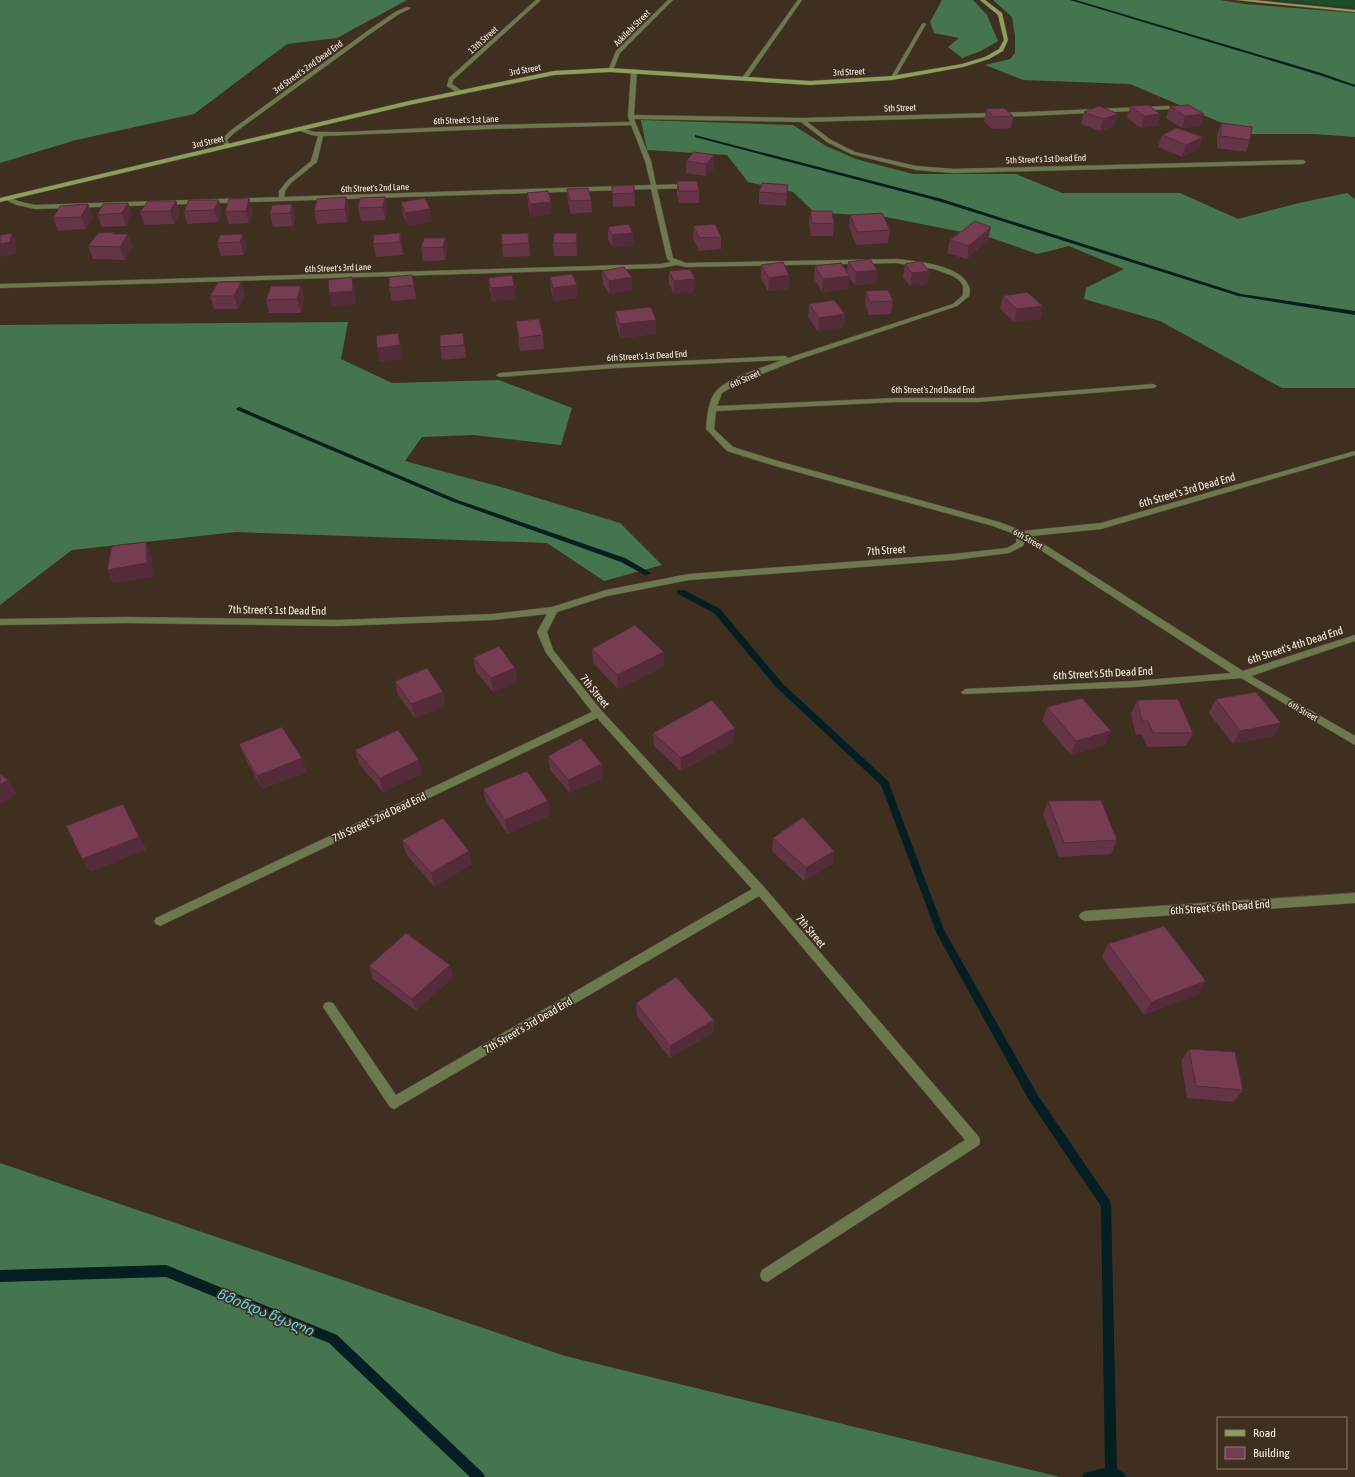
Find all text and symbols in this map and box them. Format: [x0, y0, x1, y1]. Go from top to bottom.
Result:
street label: Askilebi Street [612, 8, 652, 48]
street label: 13th Street [466, 24, 500, 56]
street label: 3rd Street's 2nd Dead End [271, 38, 345, 96]
street label: 3rd Street [508, 62, 542, 78]
street label: 3rd Street [833, 66, 866, 78]
street label: 5th Street [884, 102, 917, 114]
street label: 6th Street's 1st Lane [433, 114, 499, 126]
street label: 3rd Street [191, 133, 225, 150]
street label: 5th Street's 1st Dead End [1006, 153, 1086, 165]
street label: 6th Street's 2nd Lane [341, 182, 409, 194]
street label: 6th Street's 3rd Lane [305, 262, 371, 274]
street label: 6th Street's 1st Dead End [607, 349, 687, 363]
street label: 6th Street [728, 368, 762, 390]
street label: 6th Street's 2nd Dead End [891, 385, 975, 395]
street label: 6th Street's 3rd Dead End [1137, 470, 1237, 510]
street label: 6th Street [1012, 527, 1045, 551]
street label: 7th Street [866, 543, 906, 557]
street label: 7th Street's 1st Dead End [228, 603, 326, 617]
street label: 6th Street's 4th Dead End [1246, 624, 1344, 666]
street label: 6th Street's 5th Dead End [1053, 664, 1153, 682]
street label: 7th Street [578, 672, 612, 710]
street label: 6th Street [1287, 699, 1320, 724]
street label: 7th Street's 2nd Dead End [330, 790, 428, 844]
street label: 6th Street's 6th Dead End [1170, 898, 1270, 916]
street label: 7th Street [794, 912, 828, 950]
street label: 7th Street's 3rd Dead End [482, 995, 574, 1055]
water label: წმინდა წყალი [214, 1285, 317, 1340]
legend [1217, 1417, 1347, 1469]
text: Road [1253, 1426, 1276, 1440]
text: Building [1253, 1446, 1291, 1460]

